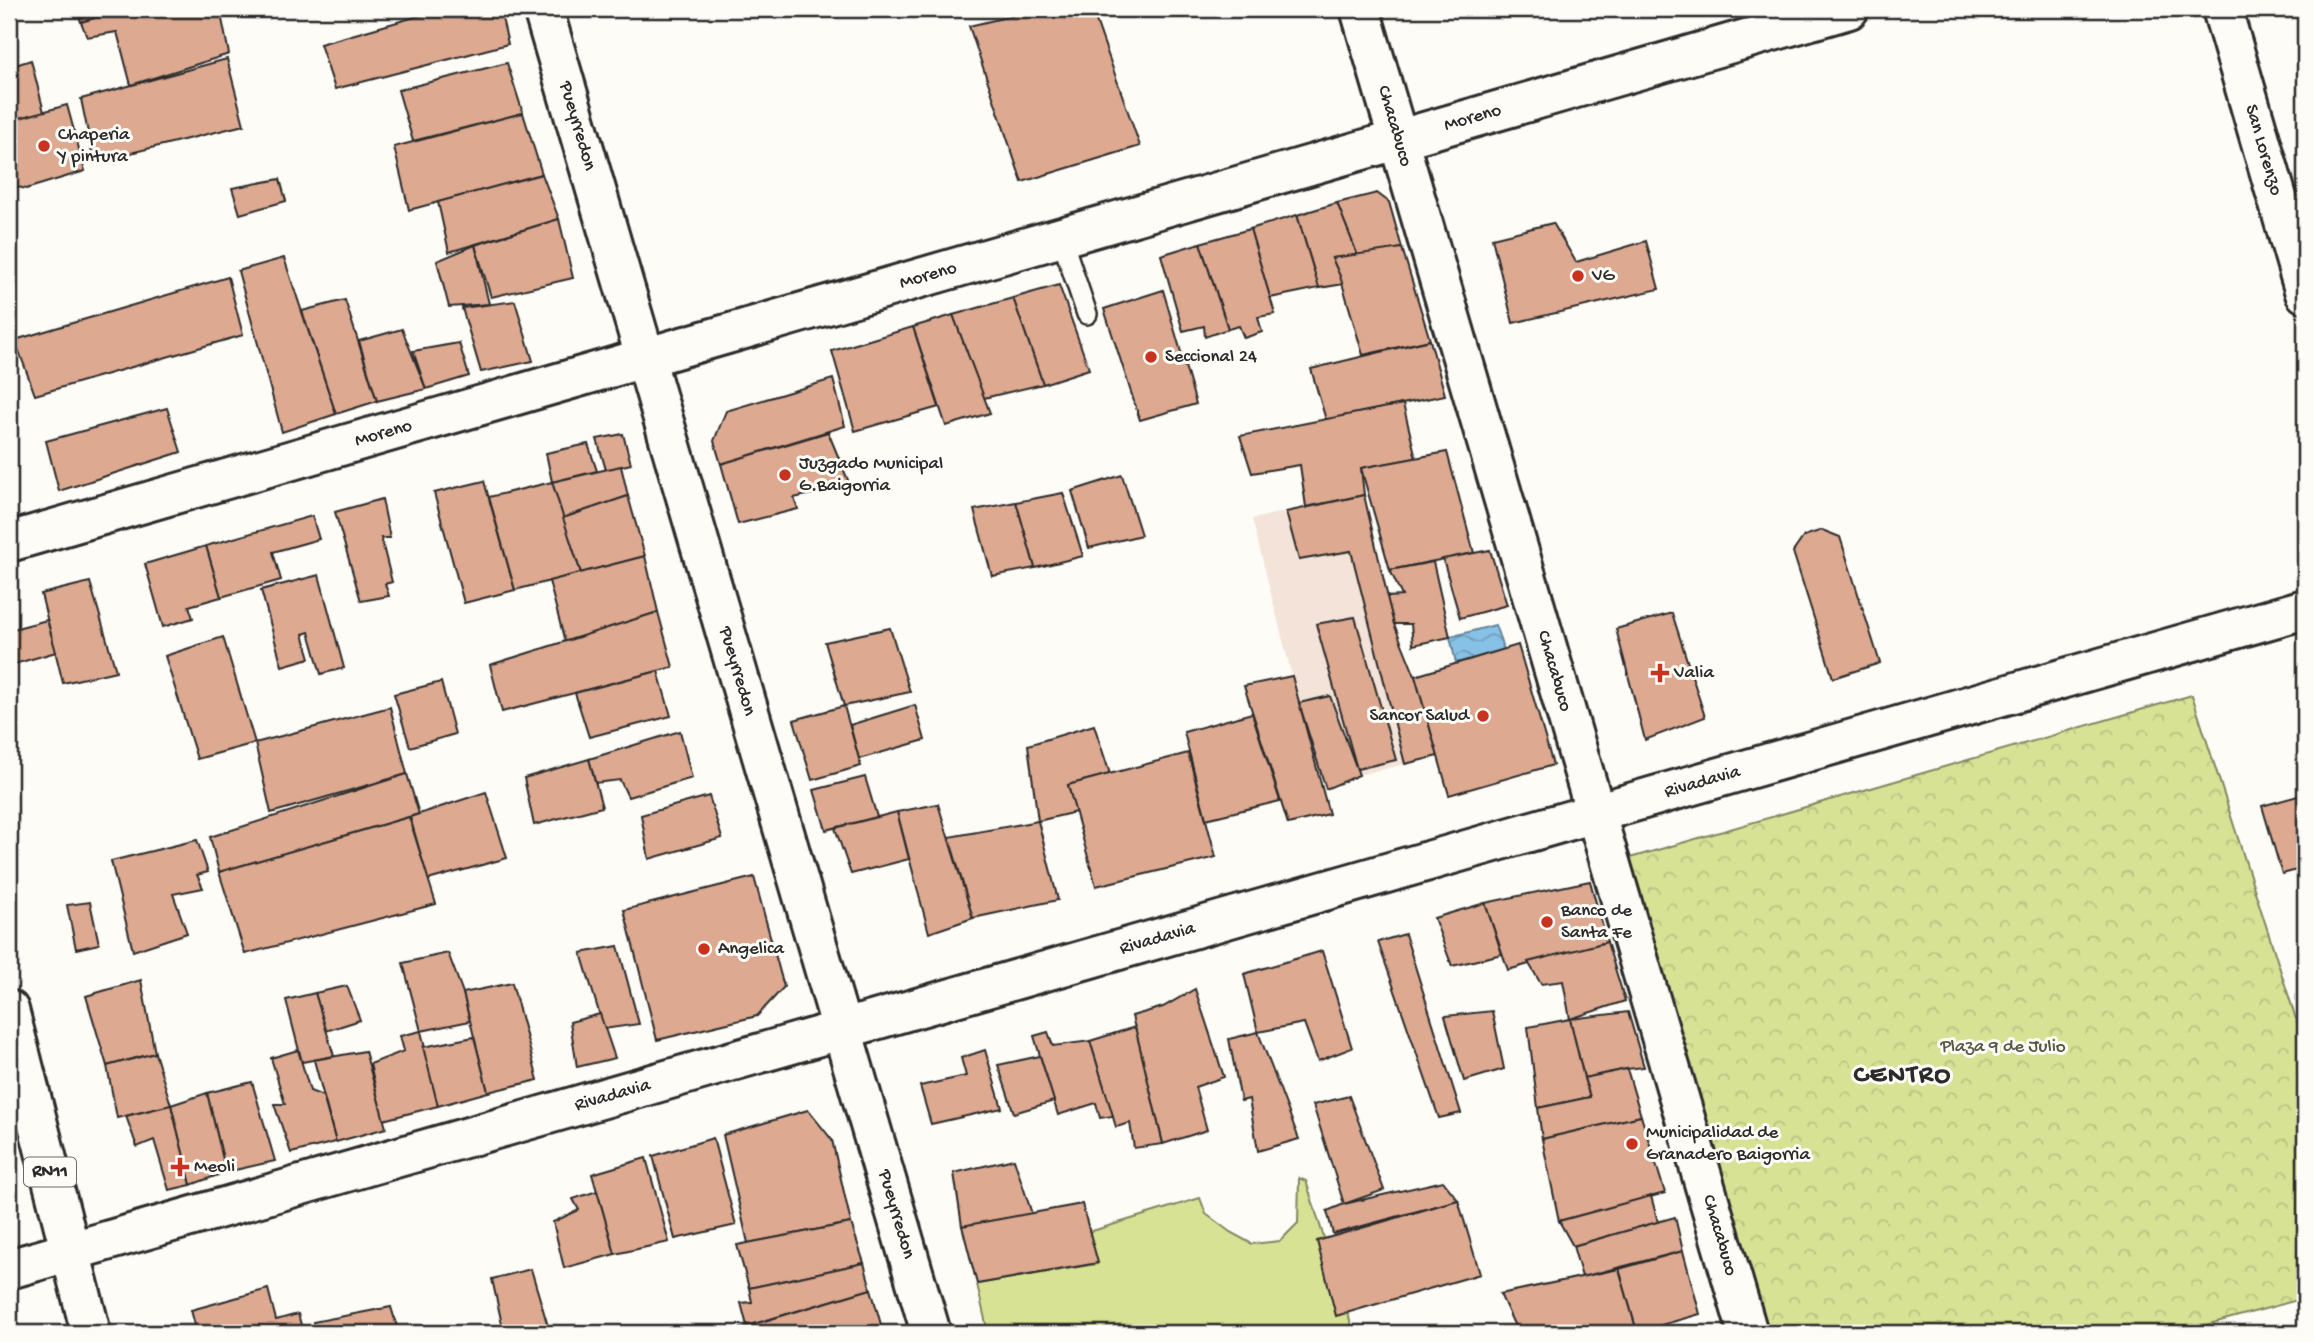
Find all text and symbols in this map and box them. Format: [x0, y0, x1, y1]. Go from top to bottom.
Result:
street label: Pueyrredon [553, 78, 601, 173]
street label: Chacabuco [1372, 83, 1417, 169]
street label: Moreno [1442, 99, 1504, 137]
street label: San Lorenzo [2239, 102, 2287, 198]
place label: Chaperia Y pintura [56, 124, 131, 169]
marker: Chaperia Y pintura [36, 138, 52, 154]
street label: Moreno [897, 257, 960, 295]
place label: VG [1591, 265, 1616, 288]
marker: VG [1570, 268, 1586, 284]
place label: Seccional 24 [1165, 346, 1257, 369]
marker: Seccional 24 [1143, 349, 1159, 365]
street label: Moreno [352, 414, 415, 453]
place label: Juzgado Municipal G.Baigorria [799, 453, 943, 498]
marker: Juzgado Municipal G.Baigorria [777, 467, 793, 483]
street label: Pueyrredon [713, 623, 761, 718]
street label: Chacabuco [1531, 628, 1577, 715]
place label: Valia [1673, 662, 1715, 685]
marker: Valia [1652, 665, 1668, 681]
place label: Sancor Salud [1369, 705, 1471, 728]
marker: Sancor Salud [1475, 708, 1491, 724]
street label: Rivadavia [1662, 760, 1744, 804]
place label: Banco de Santa Fe [1560, 900, 1632, 945]
marker: Banco de Santa Fe [1539, 914, 1555, 930]
street label: Rivadavia [1117, 917, 1199, 961]
place label: Angelica [718, 938, 786, 961]
marker: Angelica [696, 941, 712, 957]
park label: Plaza 9 de Julio [1939, 1036, 2066, 1059]
district label: CENTRO [1854, 1061, 1952, 1092]
street label: Rivadavia [572, 1073, 655, 1117]
place label: Municipalidad de Granadero Baigorria [1646, 1122, 1811, 1167]
marker: Municipalidad de Granadero Baigorria [1624, 1136, 1640, 1152]
place label: Meoli [194, 1156, 235, 1179]
road number: RN11 [24, 1157, 76, 1186]
marker: Meoli [172, 1159, 188, 1175]
street label: Pueyrredon [872, 1166, 920, 1262]
street label: Chacabuco [1697, 1192, 1742, 1279]

